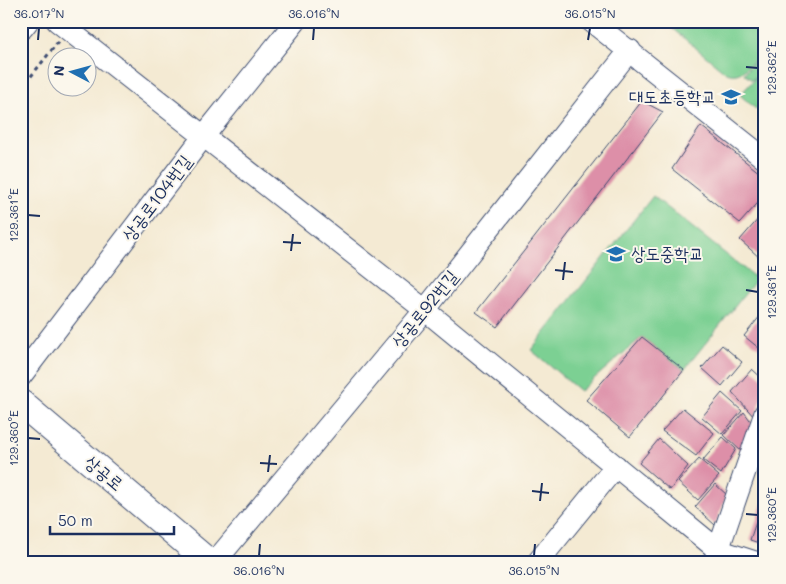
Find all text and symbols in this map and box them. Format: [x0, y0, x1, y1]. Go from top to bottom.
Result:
text: 36.017°N [14, 5, 64, 21]
text: 36.016°N [288, 5, 340, 21]
text: 36.015°N [564, 5, 616, 21]
text: 129.362°E [763, 40, 779, 96]
north arrow [48, 48, 98, 98]
text: N [49, 64, 69, 77]
place label: 대도초등학교 [629, 84, 716, 108]
school or university icon: 대도초등학교 [720, 86, 742, 108]
street label: 상공로104번길 [116, 149, 197, 245]
text: 129.361°E [5, 188, 21, 242]
place label: 상도중학교 [631, 241, 703, 265]
school or university icon: 상도중학교 [605, 243, 627, 265]
street label: 상공로92번길 [386, 264, 463, 352]
text: 129.361°E [763, 265, 779, 319]
text: 129.360°E [5, 410, 21, 466]
street label: 상공로 [80, 449, 129, 495]
text: 129.360°E [763, 487, 779, 543]
scale bar [50, 504, 174, 536]
text: 50 m [58, 510, 93, 530]
text: 36.016°N [233, 562, 285, 578]
text: 36.015°N [508, 562, 560, 578]

